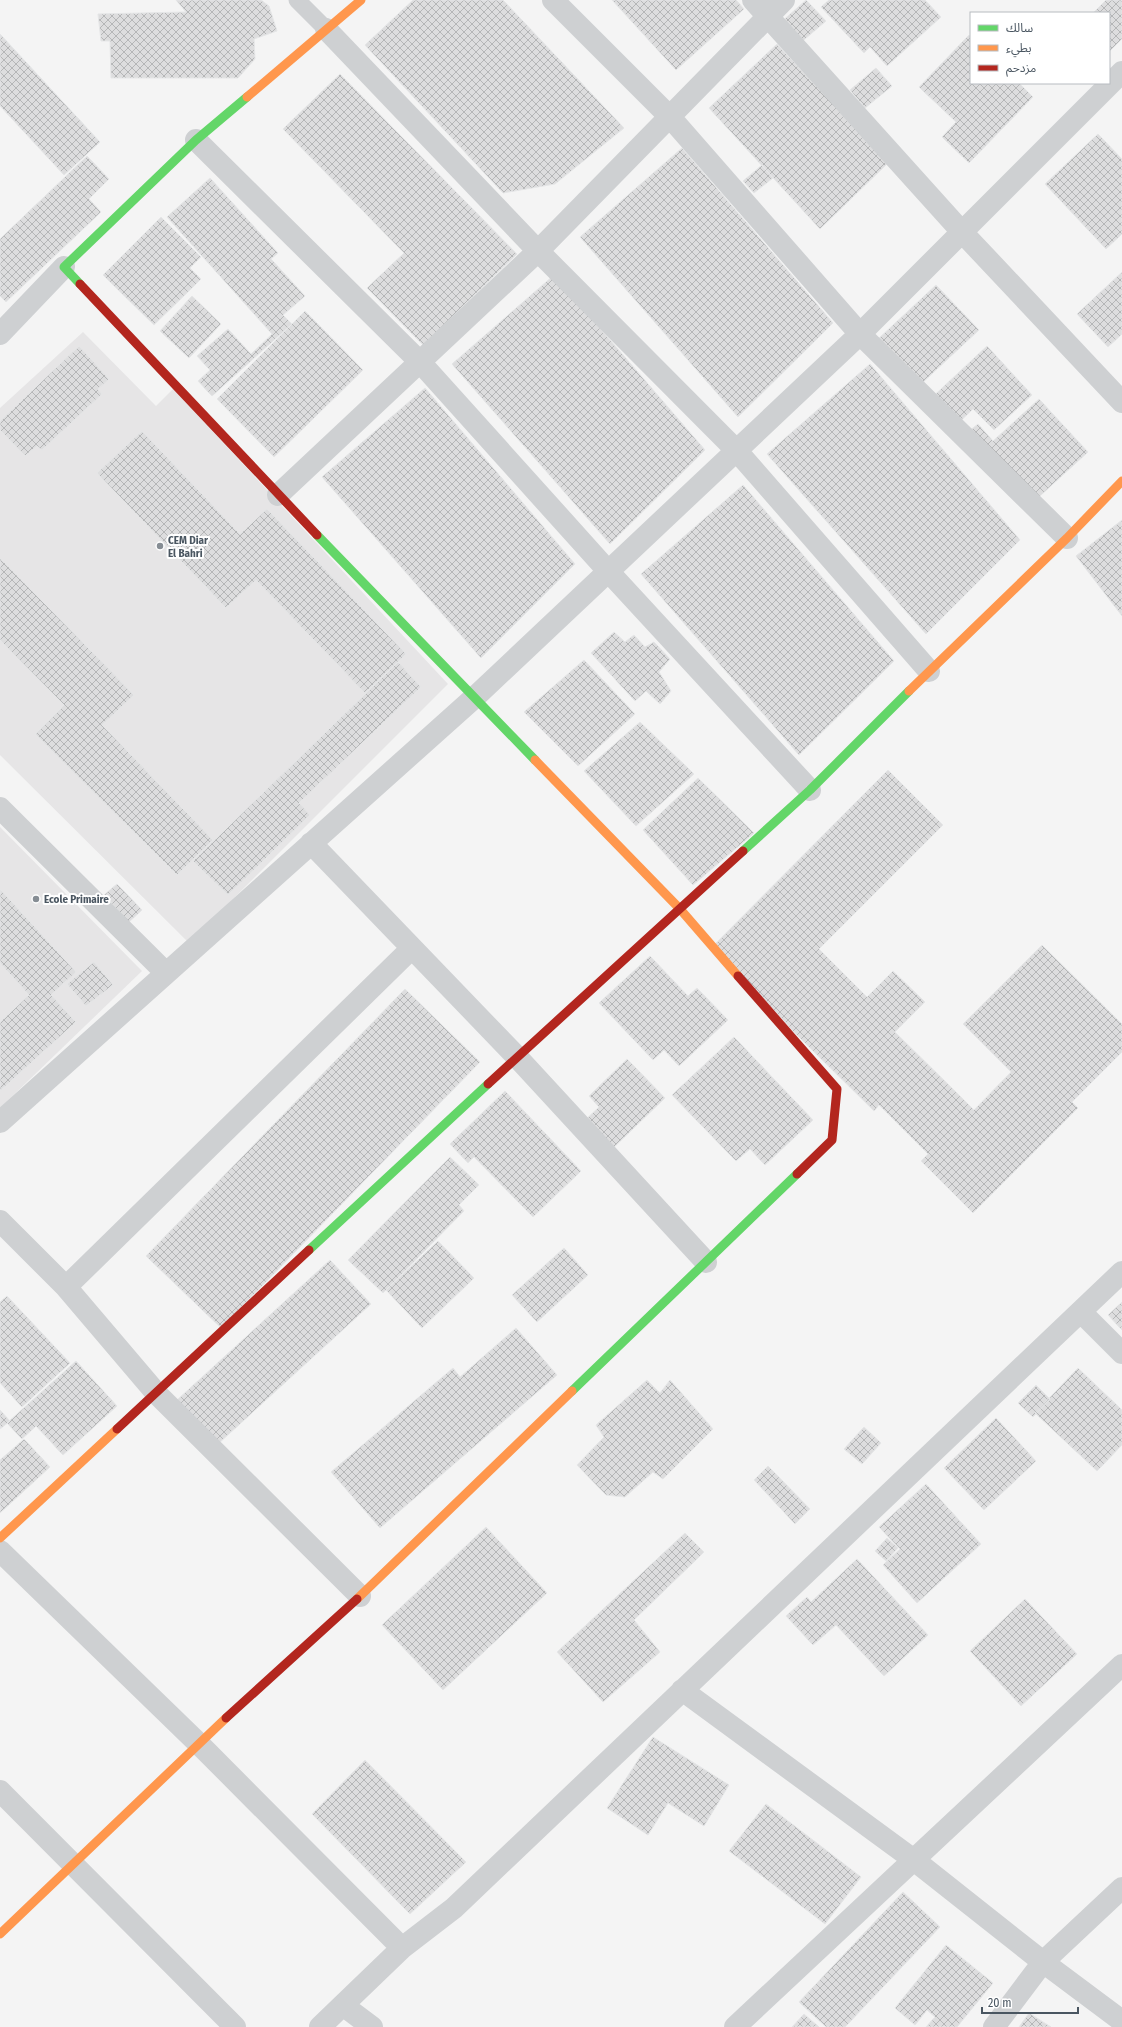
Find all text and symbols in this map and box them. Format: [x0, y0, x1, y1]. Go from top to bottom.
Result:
legend [970, 12, 1110, 84]
text: سالك [1006, 21, 1033, 35]
text: بطيء [1006, 41, 1032, 58]
text: مزدحم [1006, 61, 1036, 77]
place label: CEM Diar El Bahri [168, 534, 209, 560]
marker: CEM Diar El Bahri [155, 541, 165, 551]
place label: Ecole Primaire [44, 893, 109, 906]
marker: Ecole Primaire [31, 894, 41, 904]
scale bar [982, 1989, 1078, 2015]
text: 20 m [988, 1996, 1012, 2010]

